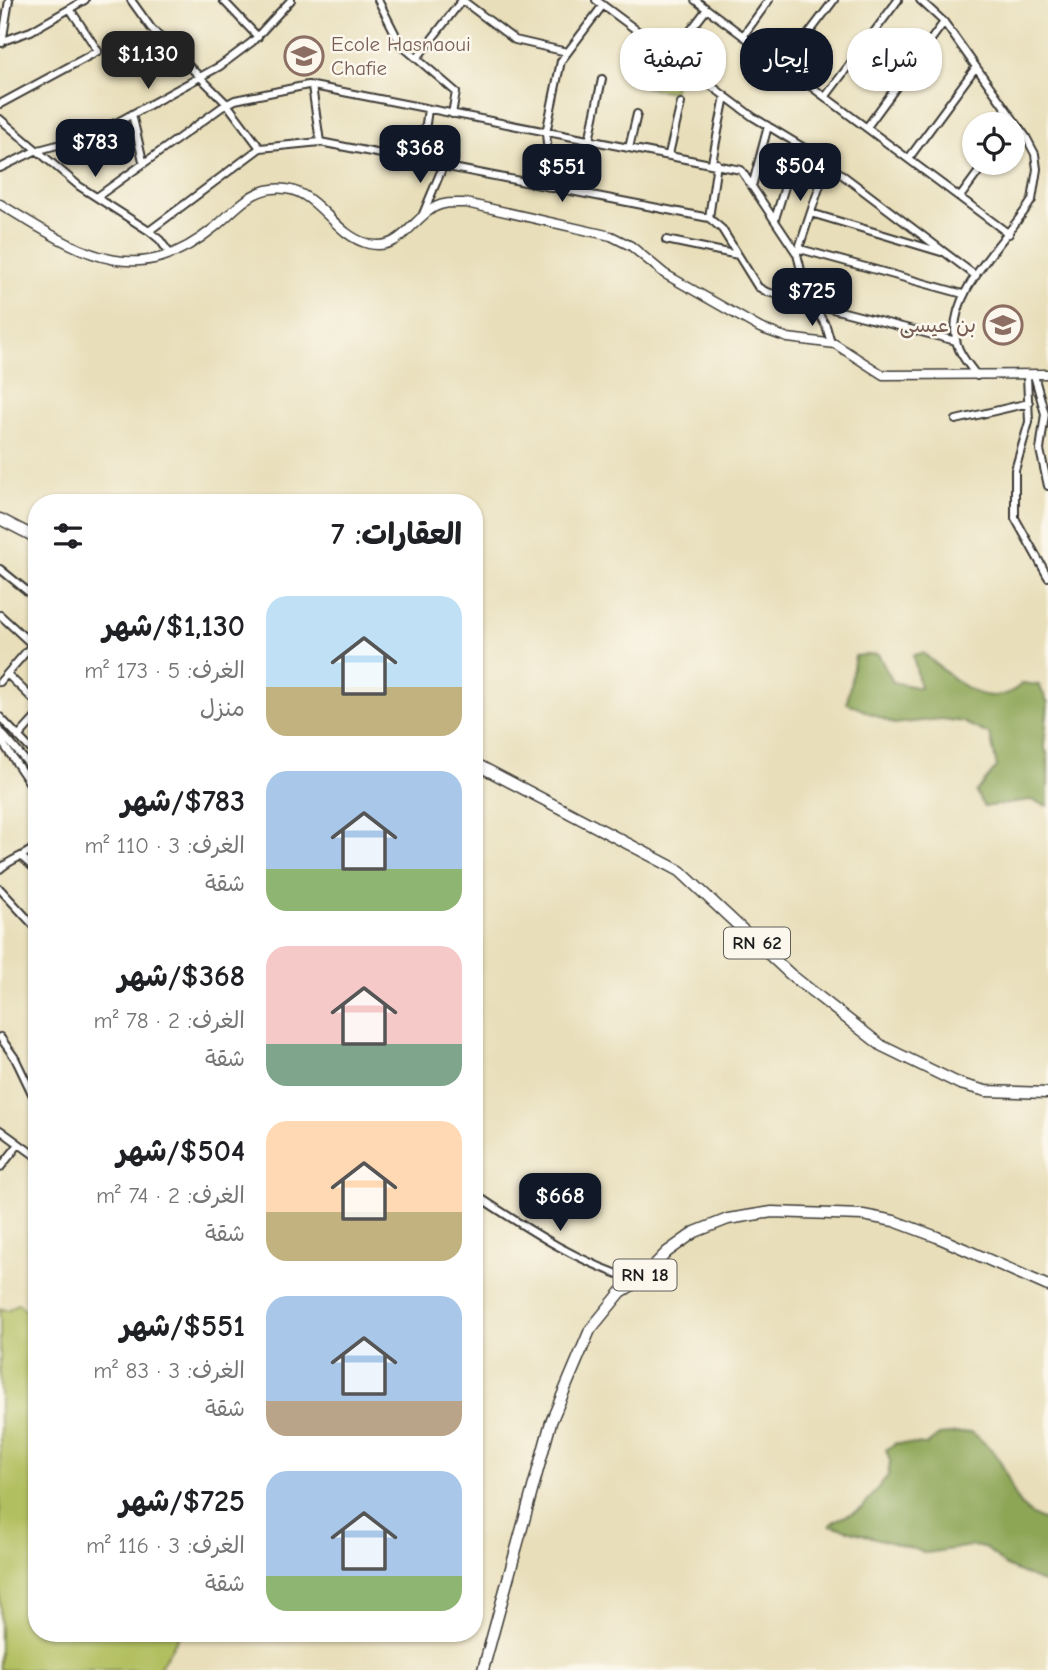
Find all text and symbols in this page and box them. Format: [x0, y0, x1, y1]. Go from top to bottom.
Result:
chip: تصفية [620, 28, 726, 91]
chip: إيجار [740, 28, 833, 91]
chip: شراء [847, 28, 942, 91]
pin: $1,130 [91, 32, 205, 91]
place label: Ecole Hasnaoui Chafie [331, 32, 471, 80]
school or university icon: Ecole Hasnaoui Chafie [283, 35, 325, 77]
text: $1,130 [118, 40, 178, 67]
map controls [962, 112, 1025, 175]
button: locate [962, 112, 1025, 175]
pin: $783 [54, 120, 136, 179]
pin: $368 [379, 125, 461, 185]
text: $783 [72, 128, 118, 155]
text: $368 [396, 134, 445, 161]
pin: $551 [521, 144, 603, 204]
pin: $504 [759, 144, 841, 203]
text: $504 [775, 152, 825, 179]
text: $551 [538, 153, 586, 180]
pin: $725 [771, 268, 853, 328]
text: $725 [788, 277, 836, 304]
school or university icon: بن عيسى [982, 304, 1024, 346]
place label: بن عيسى [900, 313, 976, 339]
icon: filters [49, 517, 87, 555]
text: العقارات: 7 [331, 517, 462, 552]
text: $1,130/شهر [103, 609, 245, 644]
icon: home [322, 624, 406, 708]
text: الغرف: 5 · 173 m² [84, 657, 245, 684]
text: منزل [200, 695, 245, 722]
text: $783/شهر [121, 784, 245, 819]
icon: home [322, 799, 406, 883]
text: الغرف: 3 · 110 m² [84, 832, 245, 859]
text: شقة [205, 870, 245, 897]
road number: RN 62 [724, 928, 790, 959]
text: $368/شهر [118, 959, 245, 994]
icon: home [322, 974, 406, 1058]
text: الغرف: 2 · 78 m² [94, 1007, 245, 1034]
text: شقة [205, 1045, 245, 1072]
text: $504/شهر [117, 1134, 245, 1169]
icon: home [322, 1149, 406, 1233]
pin: $668 [519, 1174, 601, 1233]
text: الغرف: 2 · 74 m² [96, 1182, 245, 1209]
text: $668 [535, 1182, 585, 1209]
text: شقة [205, 1220, 245, 1247]
road number: RN 18 [614, 1260, 676, 1290]
text: $551/شهر [120, 1309, 245, 1344]
icon: home [322, 1324, 406, 1408]
text: الغرف: 3 · 83 m² [93, 1357, 245, 1384]
text: شقة [205, 1395, 245, 1422]
text: $725/شهر [120, 1484, 245, 1519]
icon: home [322, 1499, 406, 1583]
text: الغرف: 3 · 116 m² [86, 1532, 245, 1559]
text: شقة [205, 1570, 245, 1597]

